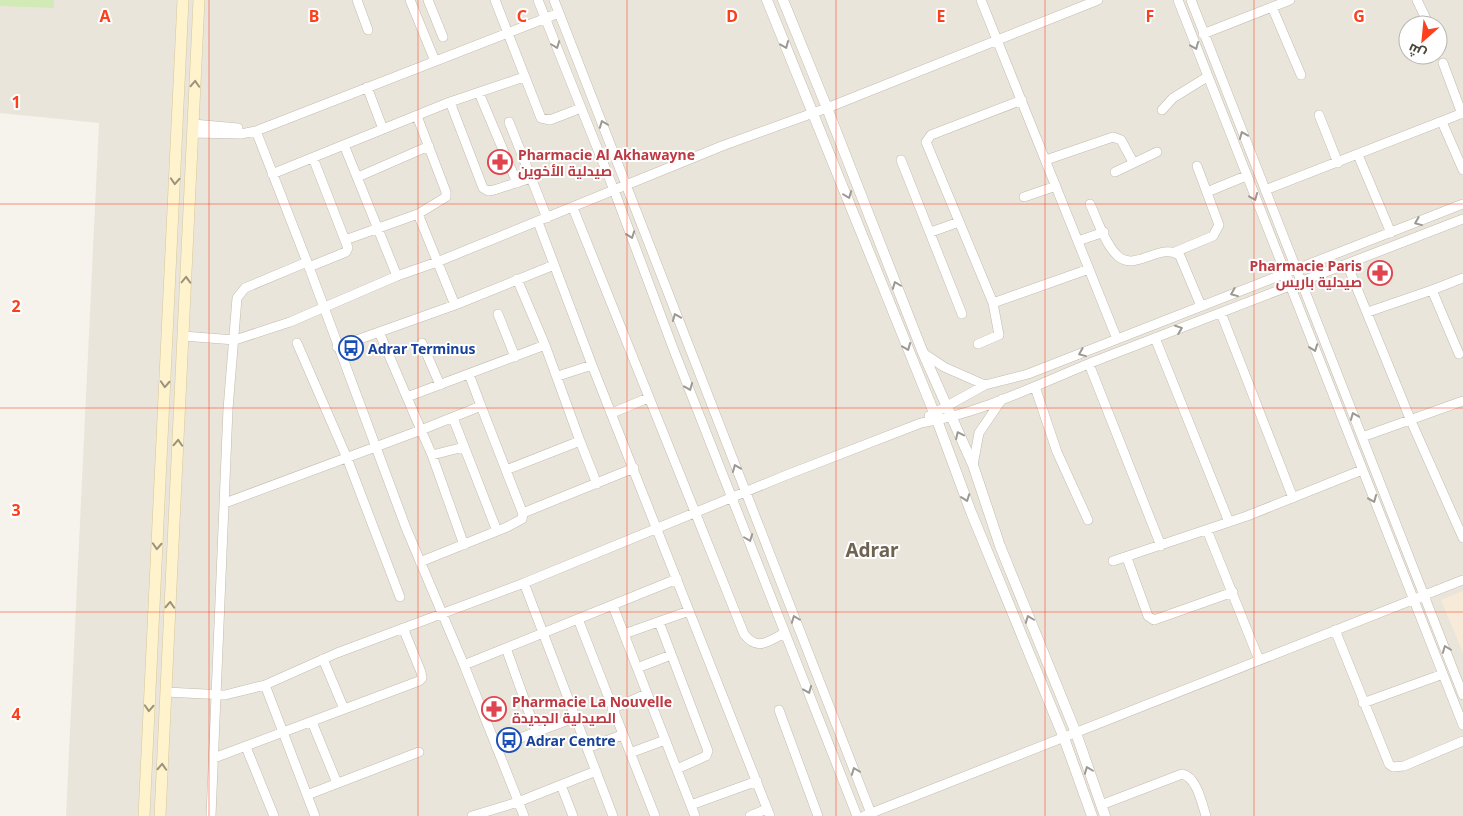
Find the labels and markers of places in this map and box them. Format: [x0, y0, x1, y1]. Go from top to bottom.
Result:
place label: Pharmacie Al Akhawayne صيدلية الأخوين [518, 145, 695, 180]
pharmacy icon: Pharmacie Al Akhawayne صيدلية الأخوين [487, 149, 513, 175]
place label: Pharmacie Paris صيدلية باريس [1250, 256, 1362, 291]
pharmacy icon: Pharmacie Paris صيدلية باريس [1367, 260, 1393, 286]
bus stop icon: Adrar Terminus [338, 335, 364, 361]
place label: Adrar Terminus [368, 339, 476, 358]
place label: Pharmacie La Nouvelle الصيدلية الجديدة [512, 692, 672, 727]
pharmacy icon: Pharmacie La Nouvelle الصيدلية الجديدة [481, 696, 507, 722]
bus stop icon: Adrar Centre [496, 727, 522, 753]
place label: Adrar Centre [526, 731, 616, 750]

